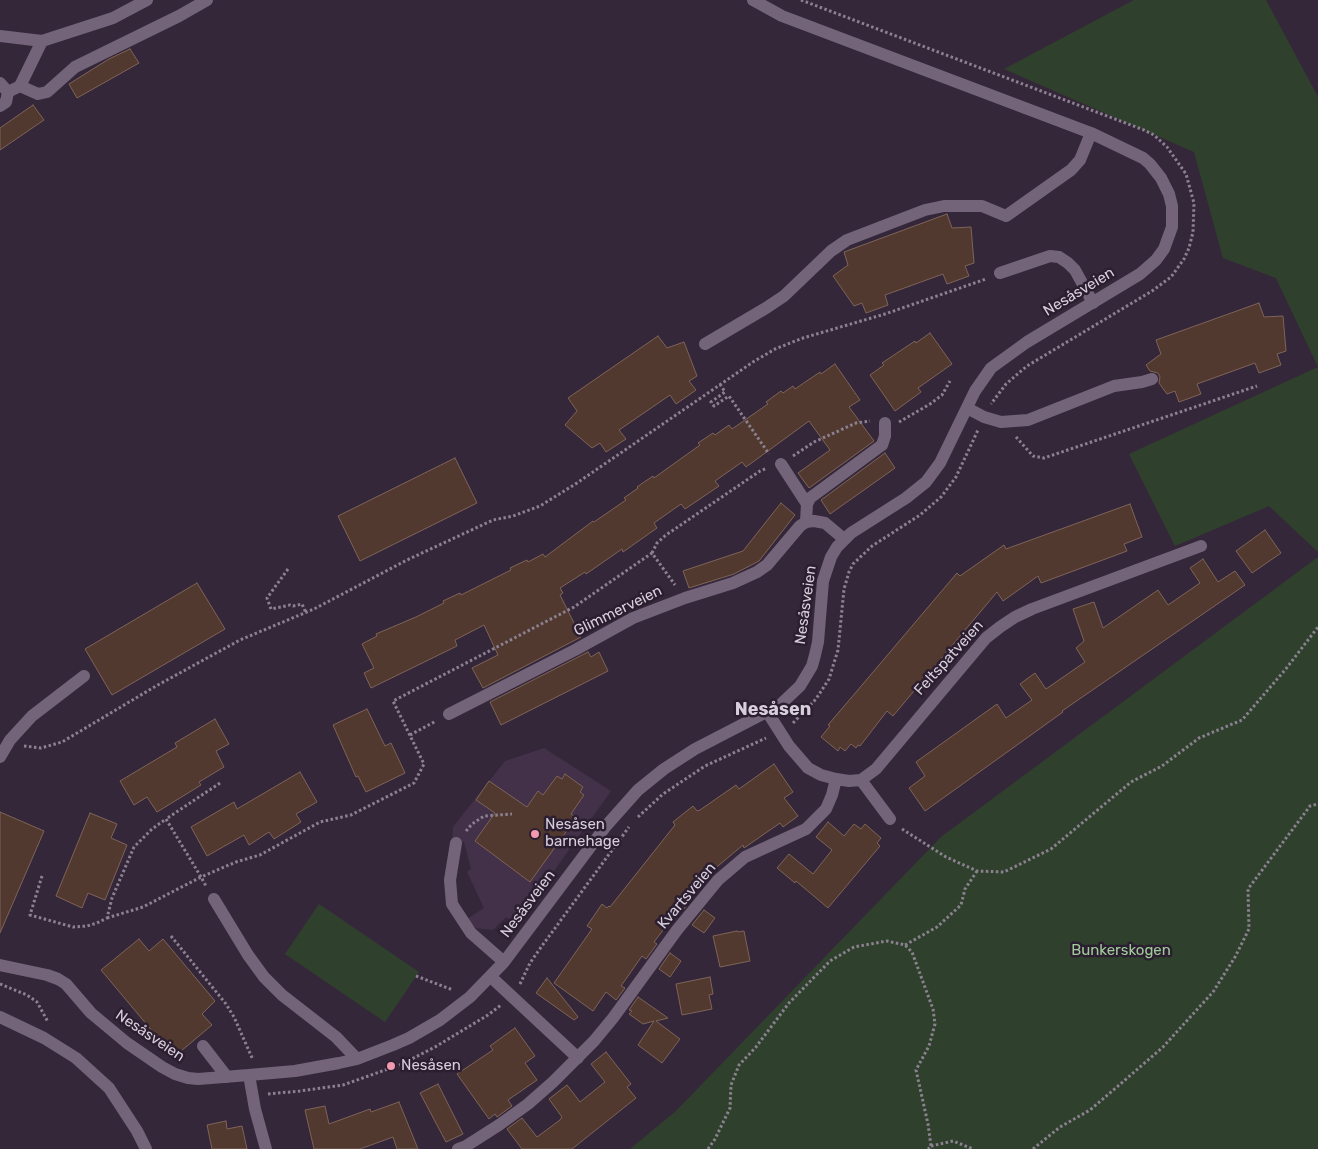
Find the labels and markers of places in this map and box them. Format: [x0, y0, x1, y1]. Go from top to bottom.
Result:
place label: Nesåsen barnehage [545, 816, 620, 851]
marker: Nesåsen barnehage [529, 828, 541, 840]
place label: Nesåsen [401, 1057, 461, 1075]
marker: Nesåsen [385, 1060, 397, 1072]

